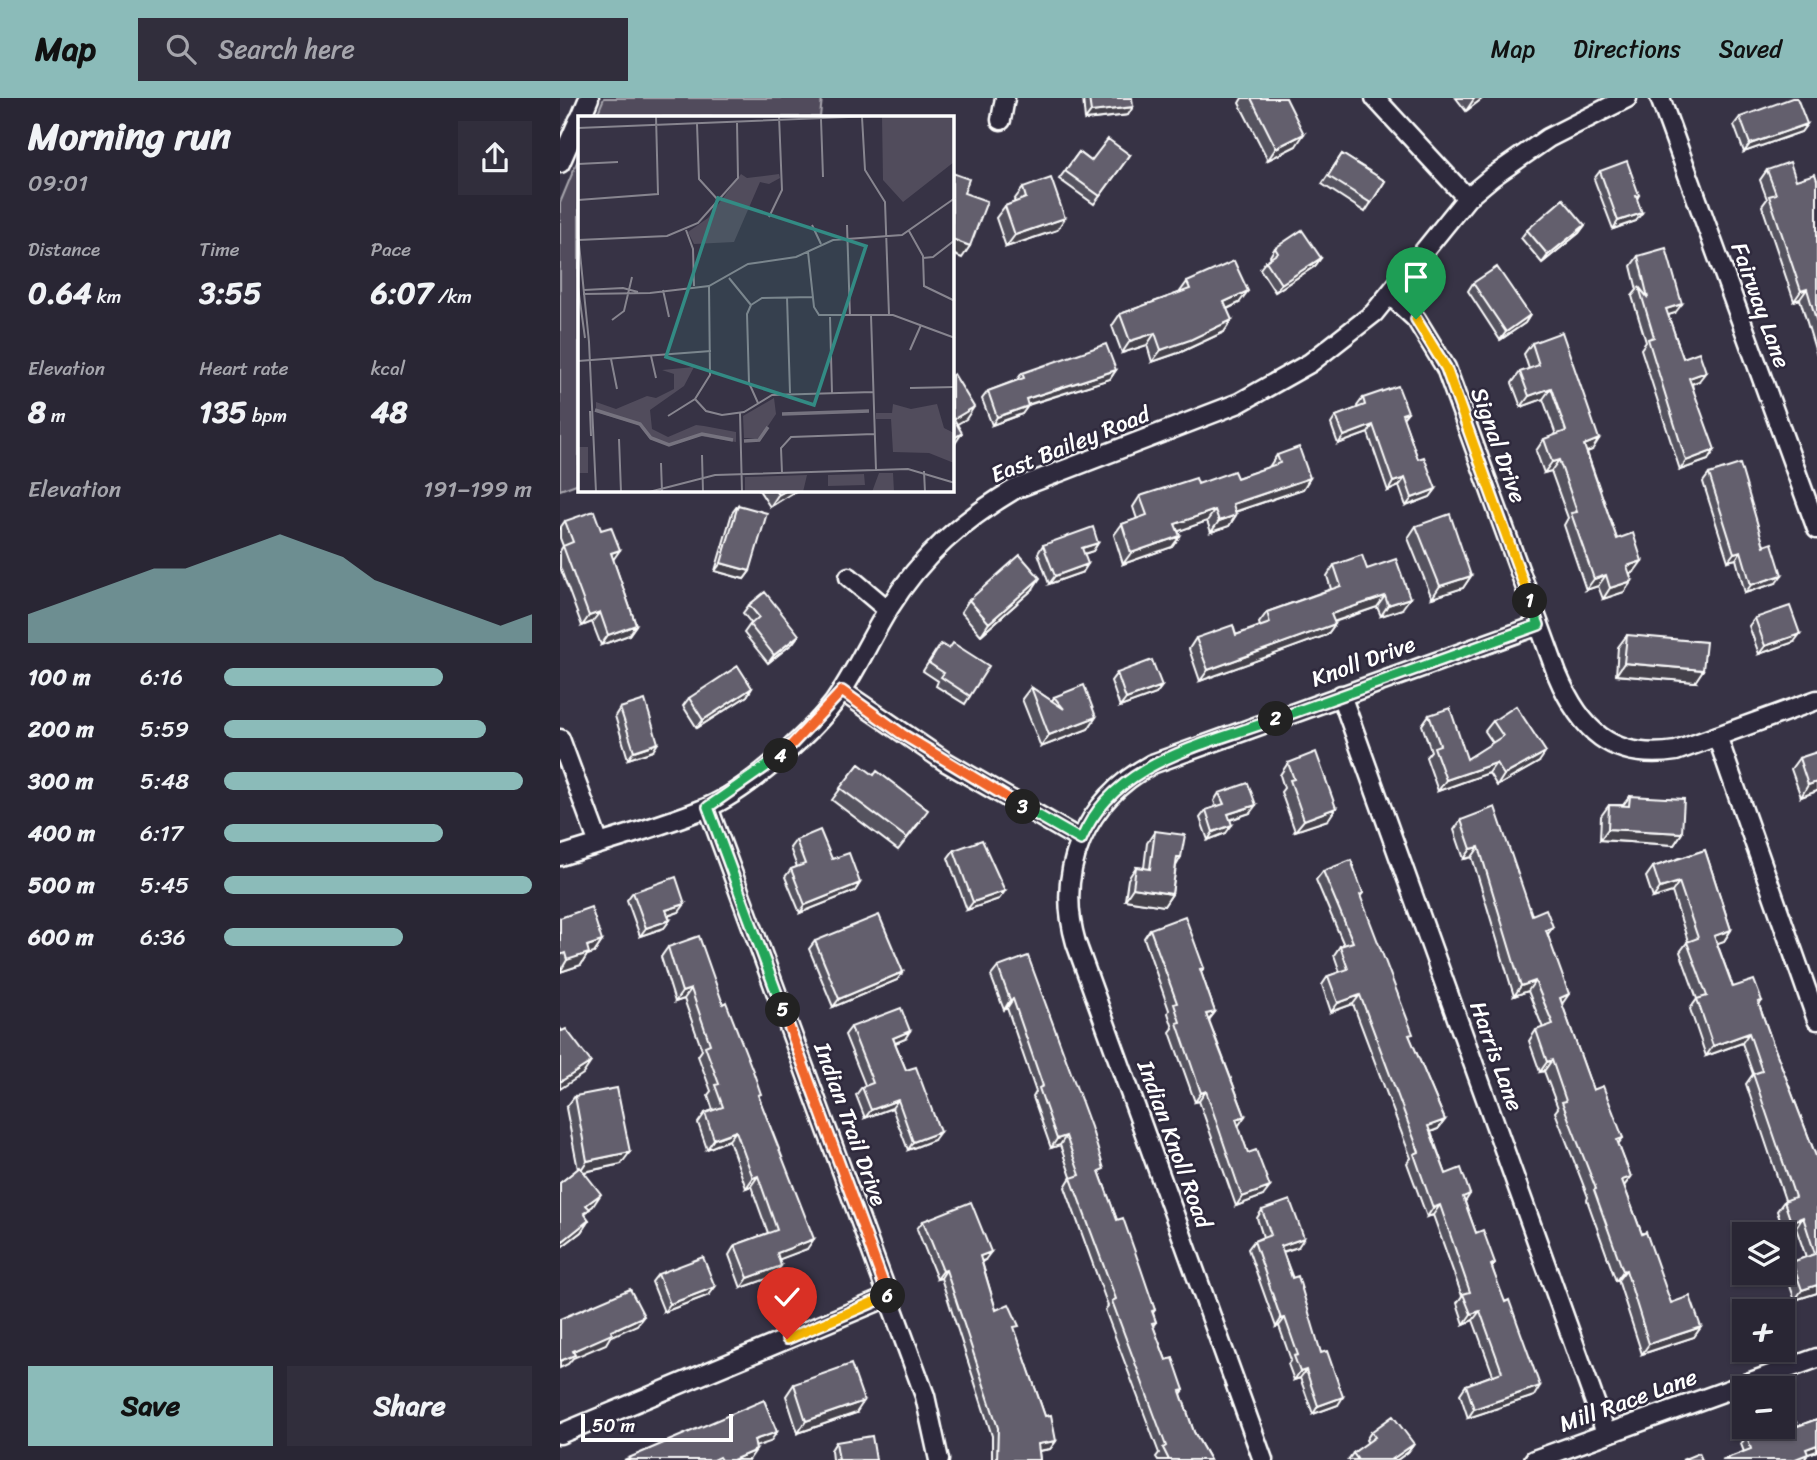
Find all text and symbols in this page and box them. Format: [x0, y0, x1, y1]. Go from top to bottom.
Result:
search box [138, 18, 628, 81]
text: Map [35, 20, 96, 78]
text: Search here [218, 26, 355, 72]
text: Map [1491, 28, 1535, 70]
text: Directions [1573, 28, 1681, 70]
text: Saved [1719, 28, 1782, 70]
icon: search [162, 30, 200, 68]
text: Morning run [28, 103, 231, 170]
inset map [578, 116, 954, 492]
button: share [458, 121, 532, 195]
text: 09:01 [28, 163, 88, 204]
text: Distance [28, 233, 100, 266]
text: Time [199, 233, 240, 266]
text: Pace [371, 233, 411, 266]
street label: Fairway Lane [1719, 236, 1802, 374]
pin [1386, 247, 1446, 319]
icon: arrive [1397, 258, 1435, 296]
text: 0.64 [28, 266, 92, 320]
text: 3:55 [199, 266, 262, 320]
text: 6:07 [371, 266, 433, 320]
text: km [92, 280, 121, 313]
text: /km [433, 280, 472, 313]
text: Elevation [28, 352, 105, 385]
text: Heart rate [199, 352, 289, 385]
text: kcal [371, 352, 405, 385]
street label: Signal Drive [1459, 381, 1539, 509]
text: 8 [28, 385, 46, 439]
text: 135 [199, 385, 247, 439]
text: 48 [371, 385, 408, 439]
street label: East Bailey Road [984, 393, 1158, 495]
text: m [46, 399, 66, 432]
text: bpm [247, 399, 287, 432]
text: Elevation [28, 469, 121, 510]
text: 191–199 m [423, 469, 532, 510]
pin: 1 [1513, 584, 1548, 618]
text: 1 [1525, 584, 1534, 617]
street label: Knoll Drive [1305, 624, 1421, 699]
text: 100 m [28, 657, 91, 698]
text: 6:16 [140, 657, 183, 698]
pin: 2 [1258, 702, 1294, 736]
text: 2 [1270, 702, 1281, 735]
text: 200 m [28, 709, 94, 750]
text: 5:59 [140, 709, 189, 750]
pin: 4 [764, 738, 798, 774]
text: 4 [775, 739, 786, 772]
text: 300 m [28, 761, 93, 802]
text: 5:48 [140, 761, 189, 802]
pin: 3 [1006, 790, 1040, 824]
text: 3 [1017, 790, 1028, 823]
text: 400 m [28, 813, 95, 854]
text: 6:17 [140, 813, 183, 854]
text: 500 m [28, 865, 95, 906]
text: 5:45 [140, 865, 189, 906]
text: 600 m [28, 917, 94, 958]
text: 6:36 [140, 917, 186, 958]
pin: 5 [766, 992, 801, 1028]
text: 5 [777, 993, 788, 1026]
street label: Harris Lane [1458, 995, 1535, 1117]
street label: Indian Trail Drive [802, 1035, 899, 1212]
street label: Indian Knoll Road [1125, 1053, 1225, 1236]
map controls [1732, 1222, 1795, 1439]
button: layers [1732, 1222, 1795, 1285]
pin [757, 1267, 817, 1339]
icon: check [768, 1278, 806, 1316]
pin: 6 [870, 1278, 906, 1314]
text: 6 [882, 1279, 893, 1312]
button: + [1732, 1299, 1795, 1362]
street label: Mill Race Lane [1553, 1356, 1703, 1444]
button: Save [28, 1366, 273, 1446]
button: Share [287, 1366, 532, 1446]
button: − [1732, 1376, 1795, 1439]
text: 50 m [592, 1409, 635, 1442]
scale bar [581, 1411, 733, 1443]

